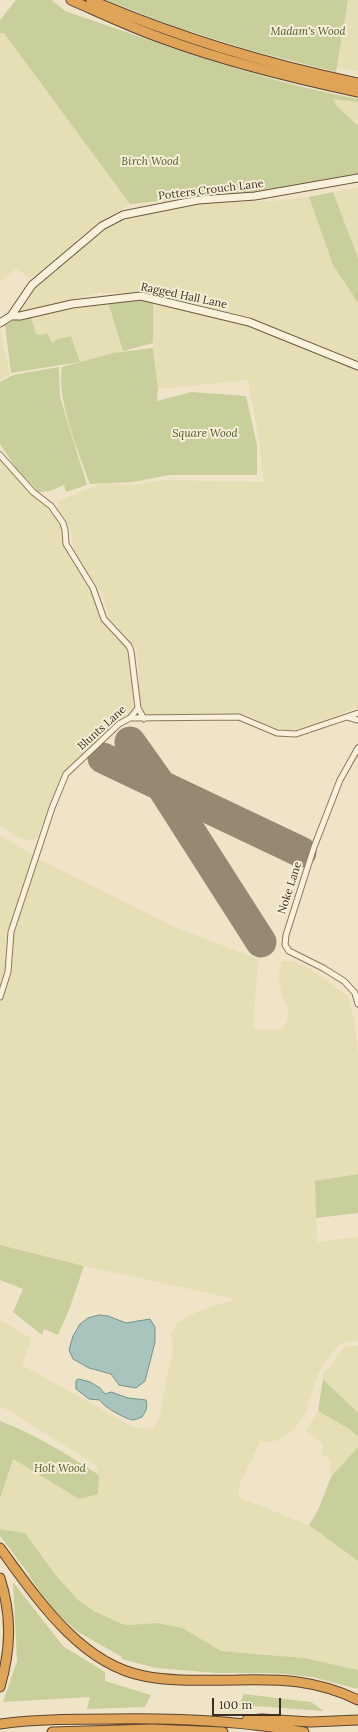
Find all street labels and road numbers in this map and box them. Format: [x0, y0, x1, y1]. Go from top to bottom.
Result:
street label: Potters Crouch Lane [158, 177, 264, 203]
street label: Ragged Hall Lane [140, 280, 228, 312]
street label: Blunts Lane [75, 703, 129, 753]
street label: Noke Lane [275, 860, 305, 916]

